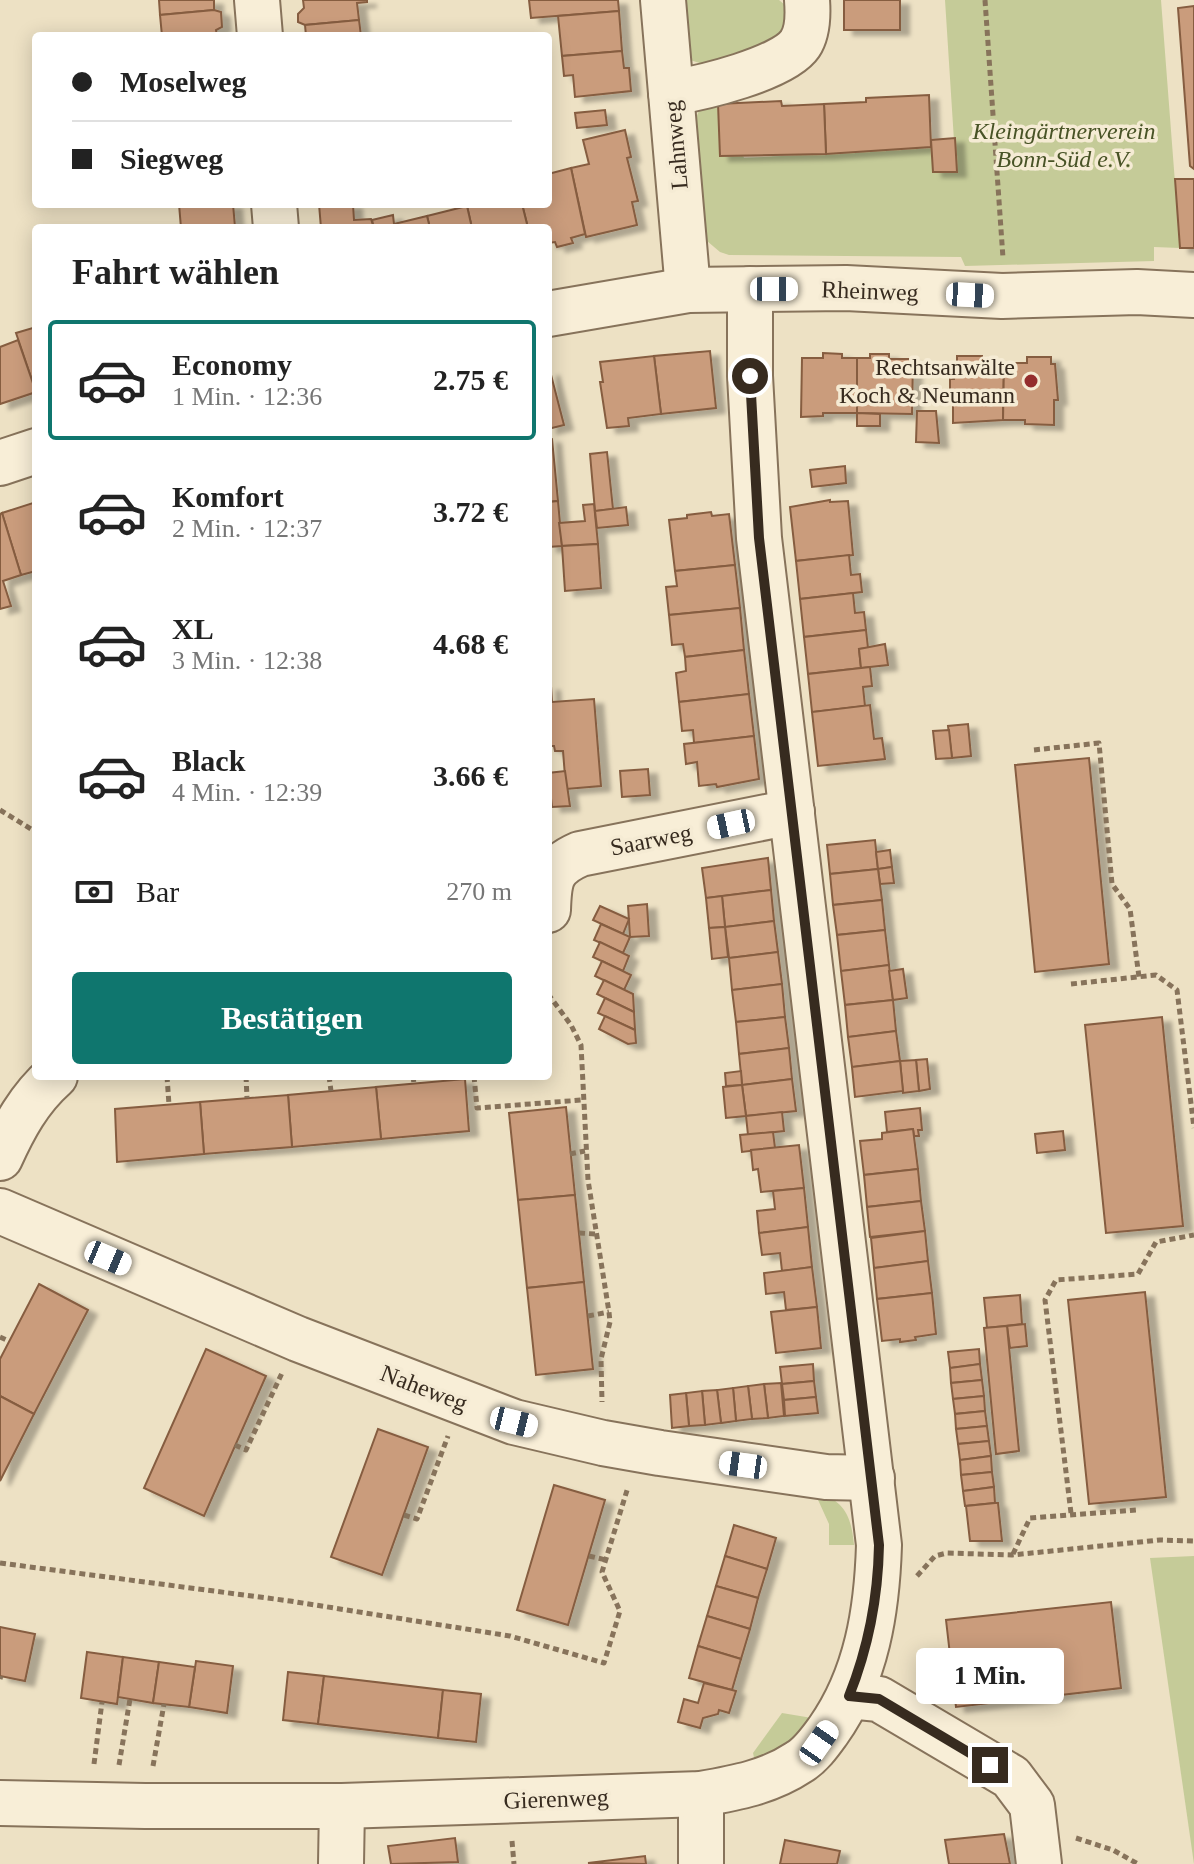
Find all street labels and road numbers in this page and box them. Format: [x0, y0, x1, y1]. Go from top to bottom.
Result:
street label: Lahnweg [659, 99, 693, 191]
street label: Rheinweg [821, 276, 919, 306]
street label: Saarweg [608, 819, 694, 861]
street label: Naheweg [377, 1360, 471, 1416]
street label: Gierenweg [503, 1784, 609, 1814]

